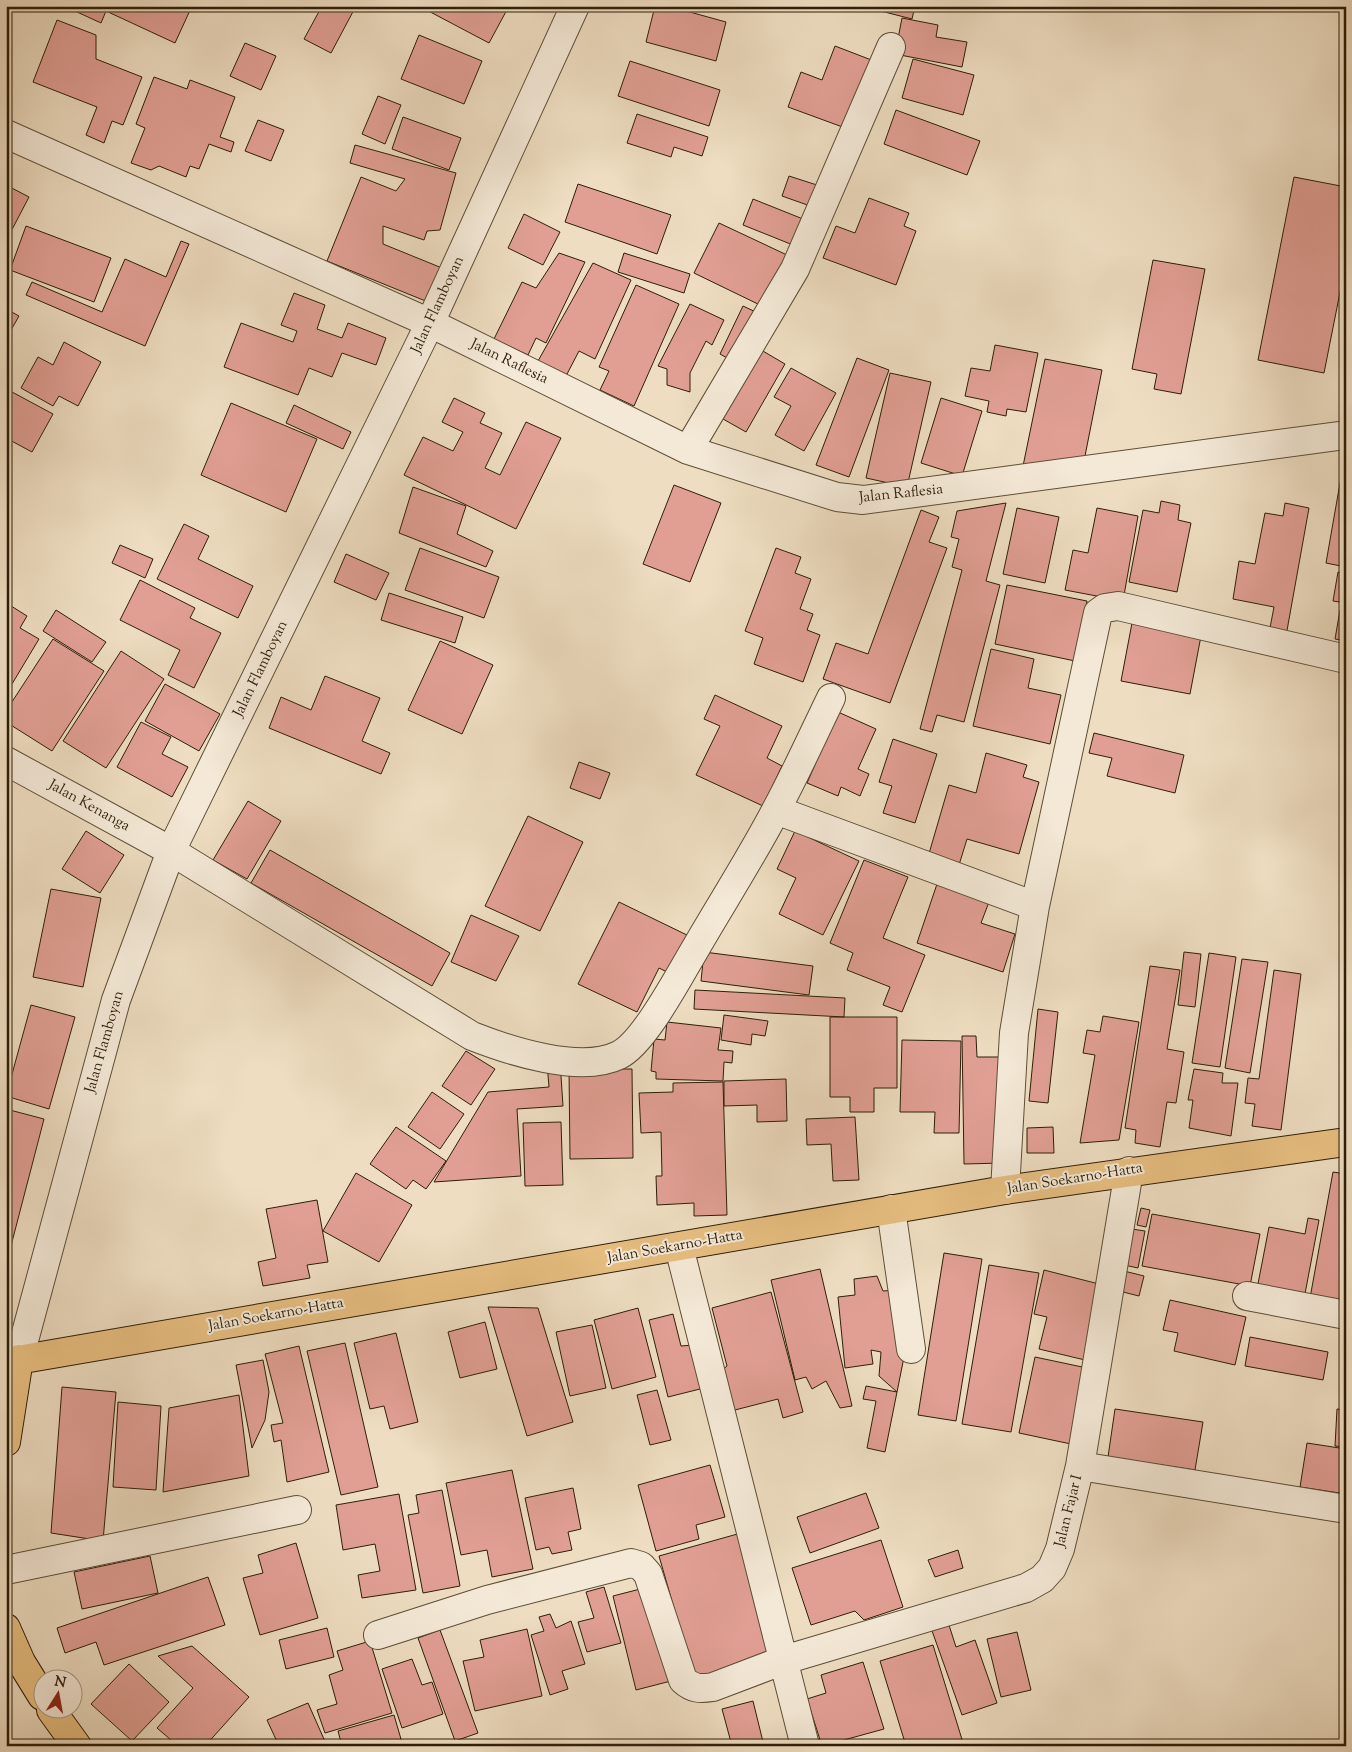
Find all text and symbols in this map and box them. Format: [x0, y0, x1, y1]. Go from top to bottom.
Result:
street label: Jalan Flamboyan [406, 253, 470, 358]
street label: Jalan Raflesia [466, 334, 552, 390]
street label: Jalan Raflesia [857, 479, 944, 509]
street label: Jalan Flamboyan [228, 617, 294, 722]
street label: Jalan Kenanga [44, 774, 134, 837]
street label: Jalan Flamboyan [80, 988, 130, 1096]
street label: Jalan Soekarno-Hatta [1005, 1158, 1144, 1200]
street label: Jalan Soekarno-Hatta [605, 1225, 744, 1269]
street label: Jalan Soekarno-Hatta [206, 1293, 345, 1337]
street label: Jalan Fajar I [1050, 1473, 1088, 1550]
north arrow [32, 1670, 82, 1720]
text: N [53, 1672, 67, 1694]

